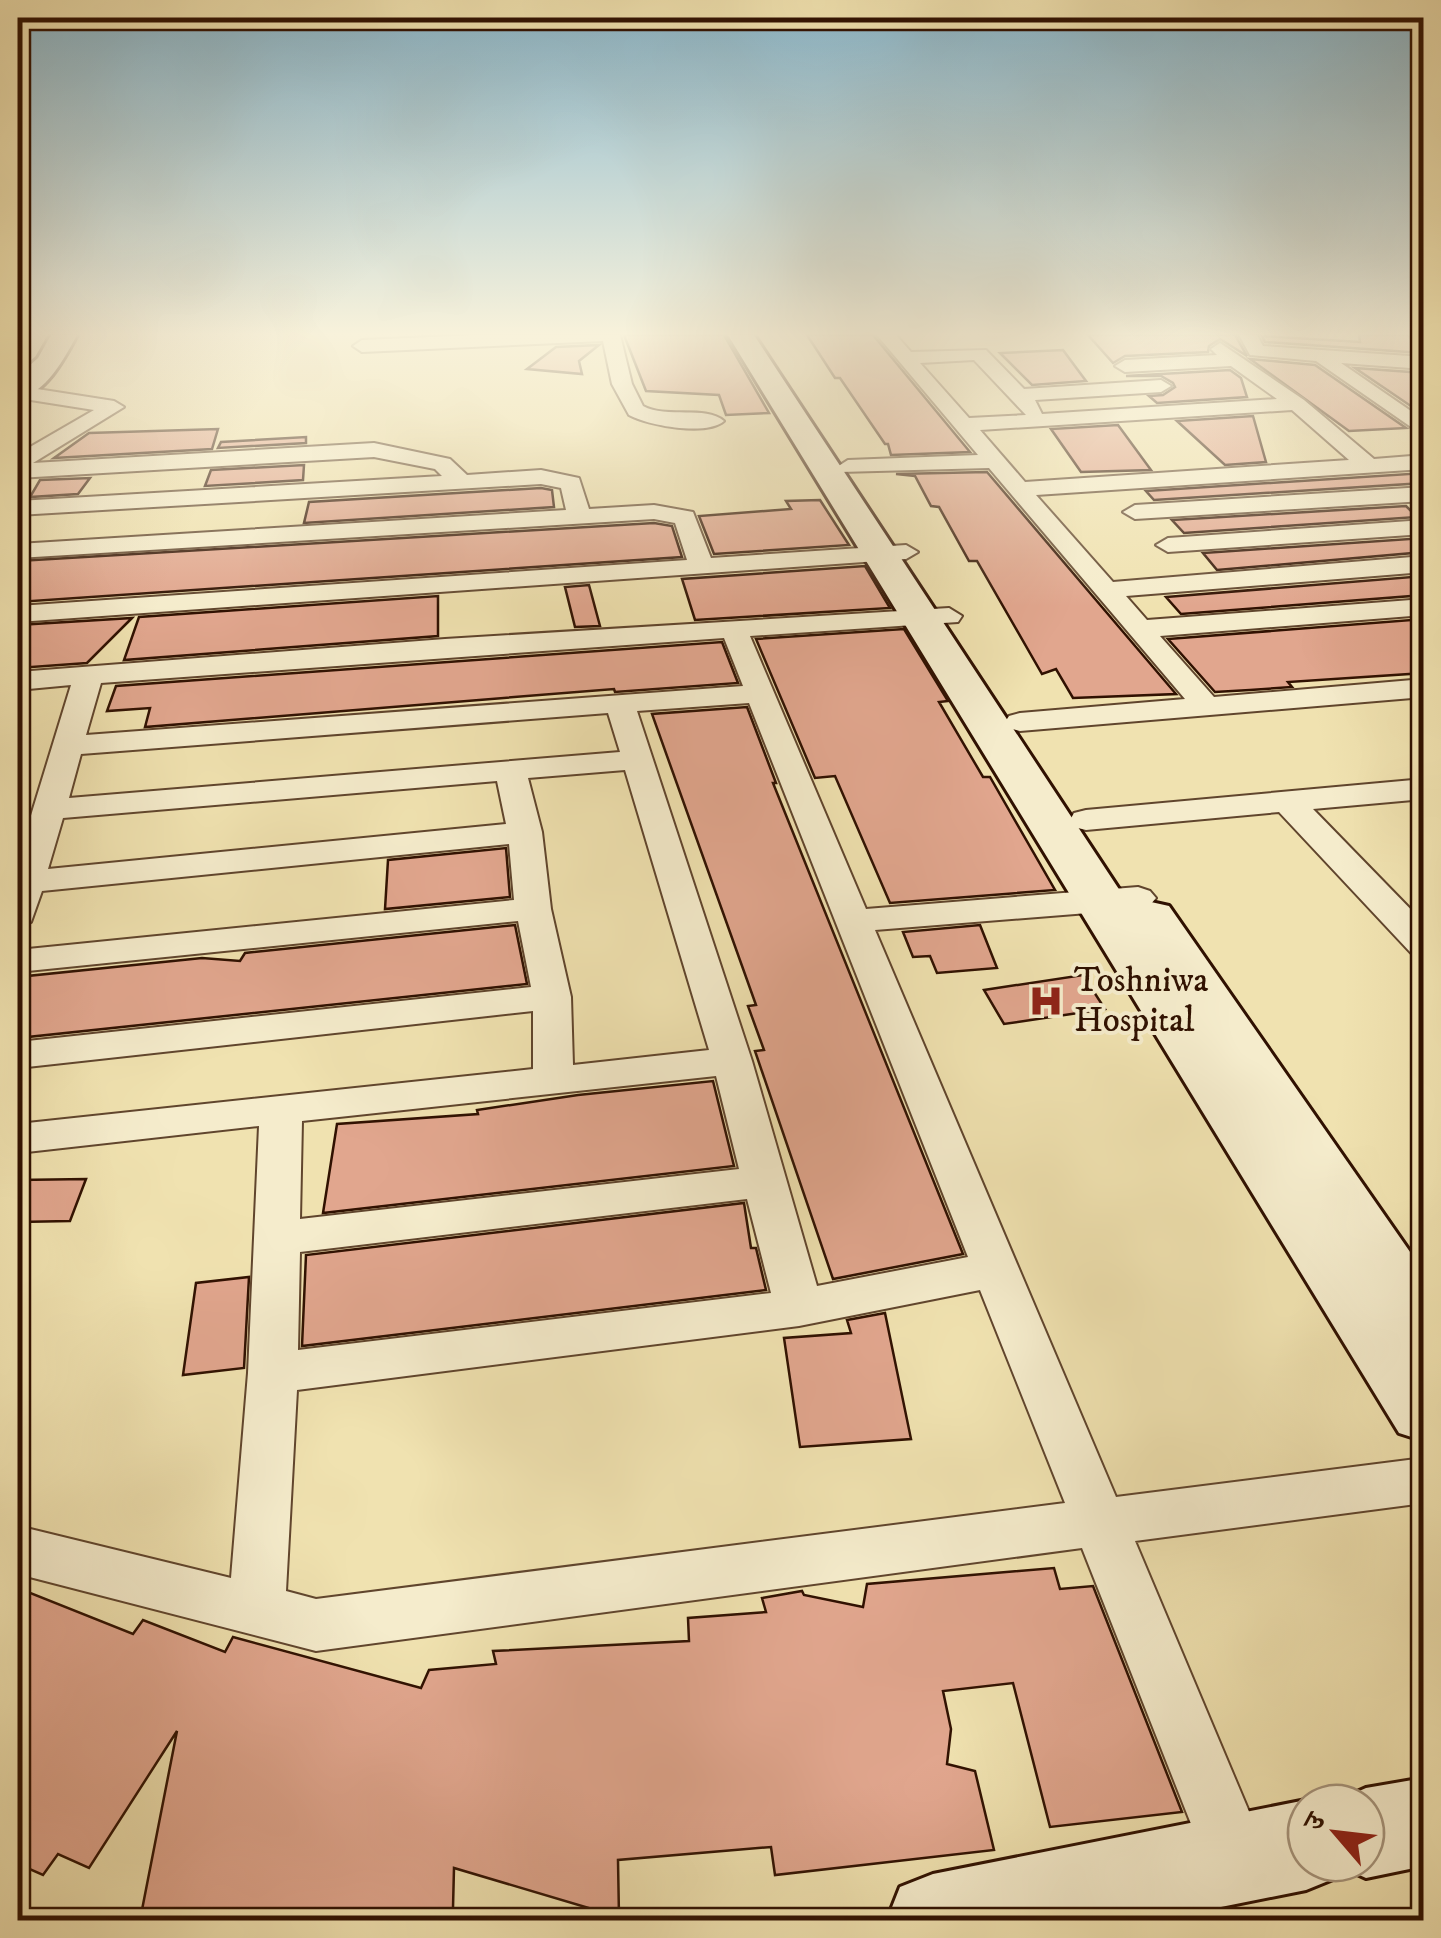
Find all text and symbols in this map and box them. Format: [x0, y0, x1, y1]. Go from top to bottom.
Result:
place label: Toshniwa Hospital [1074, 959, 1208, 1043]
hospital icon: Toshniwa Hospital [1027, 982, 1065, 1020]
north arrow [1286, 1783, 1386, 1883]
text: उ [1296, 1806, 1335, 1838]

